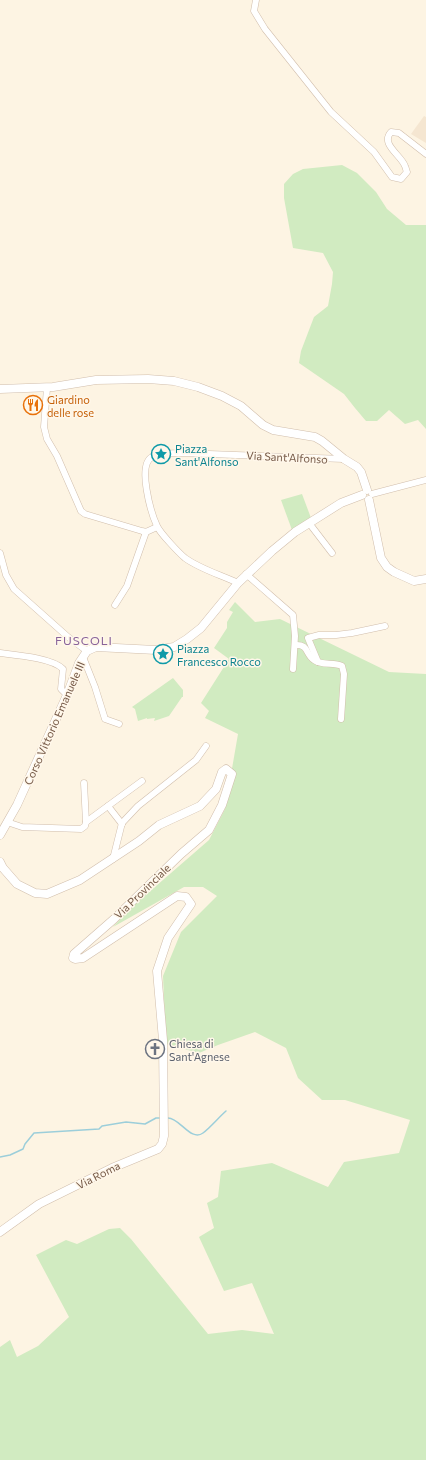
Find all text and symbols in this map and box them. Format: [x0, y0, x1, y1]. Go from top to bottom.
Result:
place label: Giardino delle rose [47, 393, 94, 419]
restaurant icon: Giardino delle rose [22, 394, 44, 416]
place label: Piazza Sant'Alfonso [175, 442, 239, 468]
place icon: Piazza Sant'Alfonso [150, 443, 172, 465]
street label: Via Sant'Alfonso [246, 448, 329, 466]
district label: FUSCOLI [55, 633, 113, 647]
place label: Piazza Francesco Rocco [177, 642, 261, 668]
place icon: Piazza Francesco Rocco [152, 643, 174, 665]
street label: Corso Vittorio Emanuele III [21, 659, 87, 787]
street label: Via Provinciale [111, 861, 173, 921]
place label: Chiesa di Sant'Agnese [169, 1037, 230, 1063]
church icon: Chiesa di Sant'Agnese [144, 1038, 166, 1060]
street label: Via Roma [74, 1159, 122, 1191]

